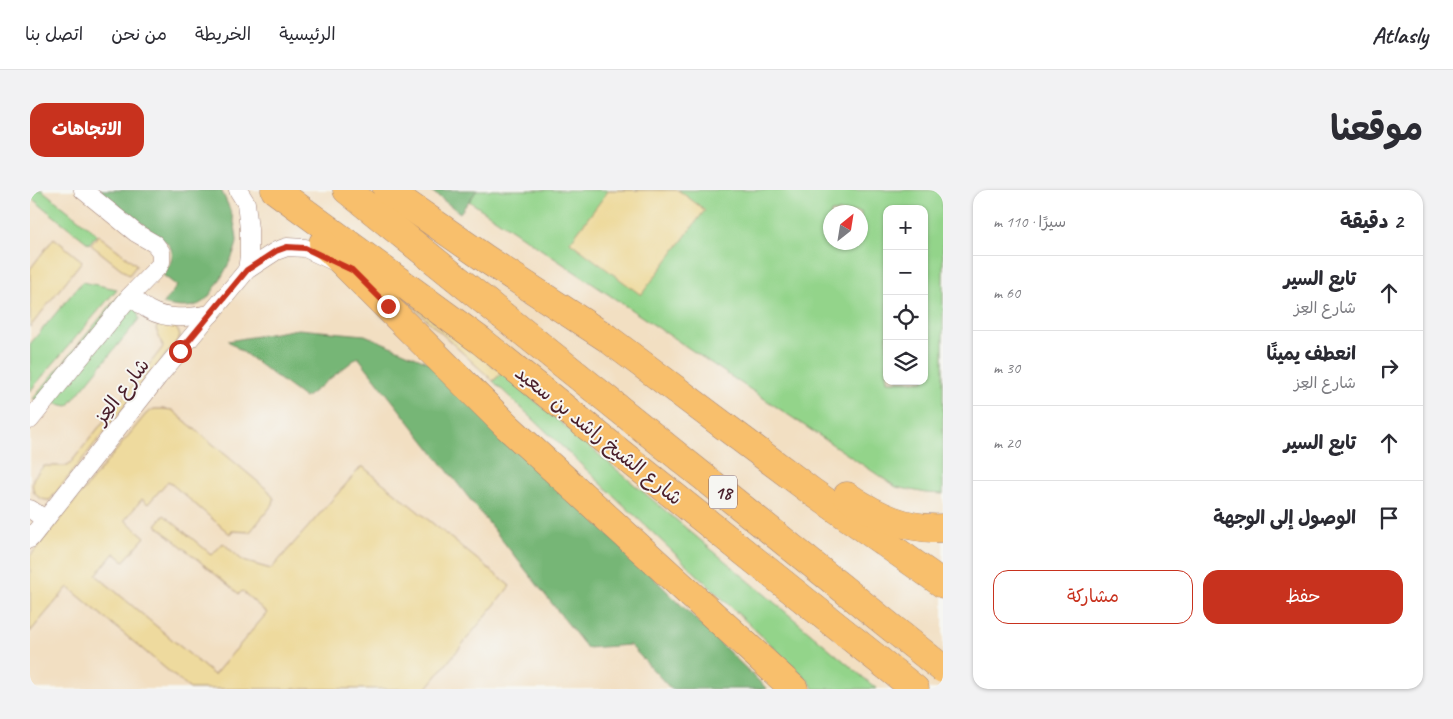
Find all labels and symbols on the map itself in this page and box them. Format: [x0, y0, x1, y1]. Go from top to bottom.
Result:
north arrow [823, 205, 868, 250]
route end [377, 295, 400, 318]
route start [169, 340, 192, 363]
street label: شارع العِز [86, 353, 156, 432]
street label: شارع الشيخ راشد بن سعيد [509, 360, 687, 511]
road number: 18 [709, 476, 737, 508]

